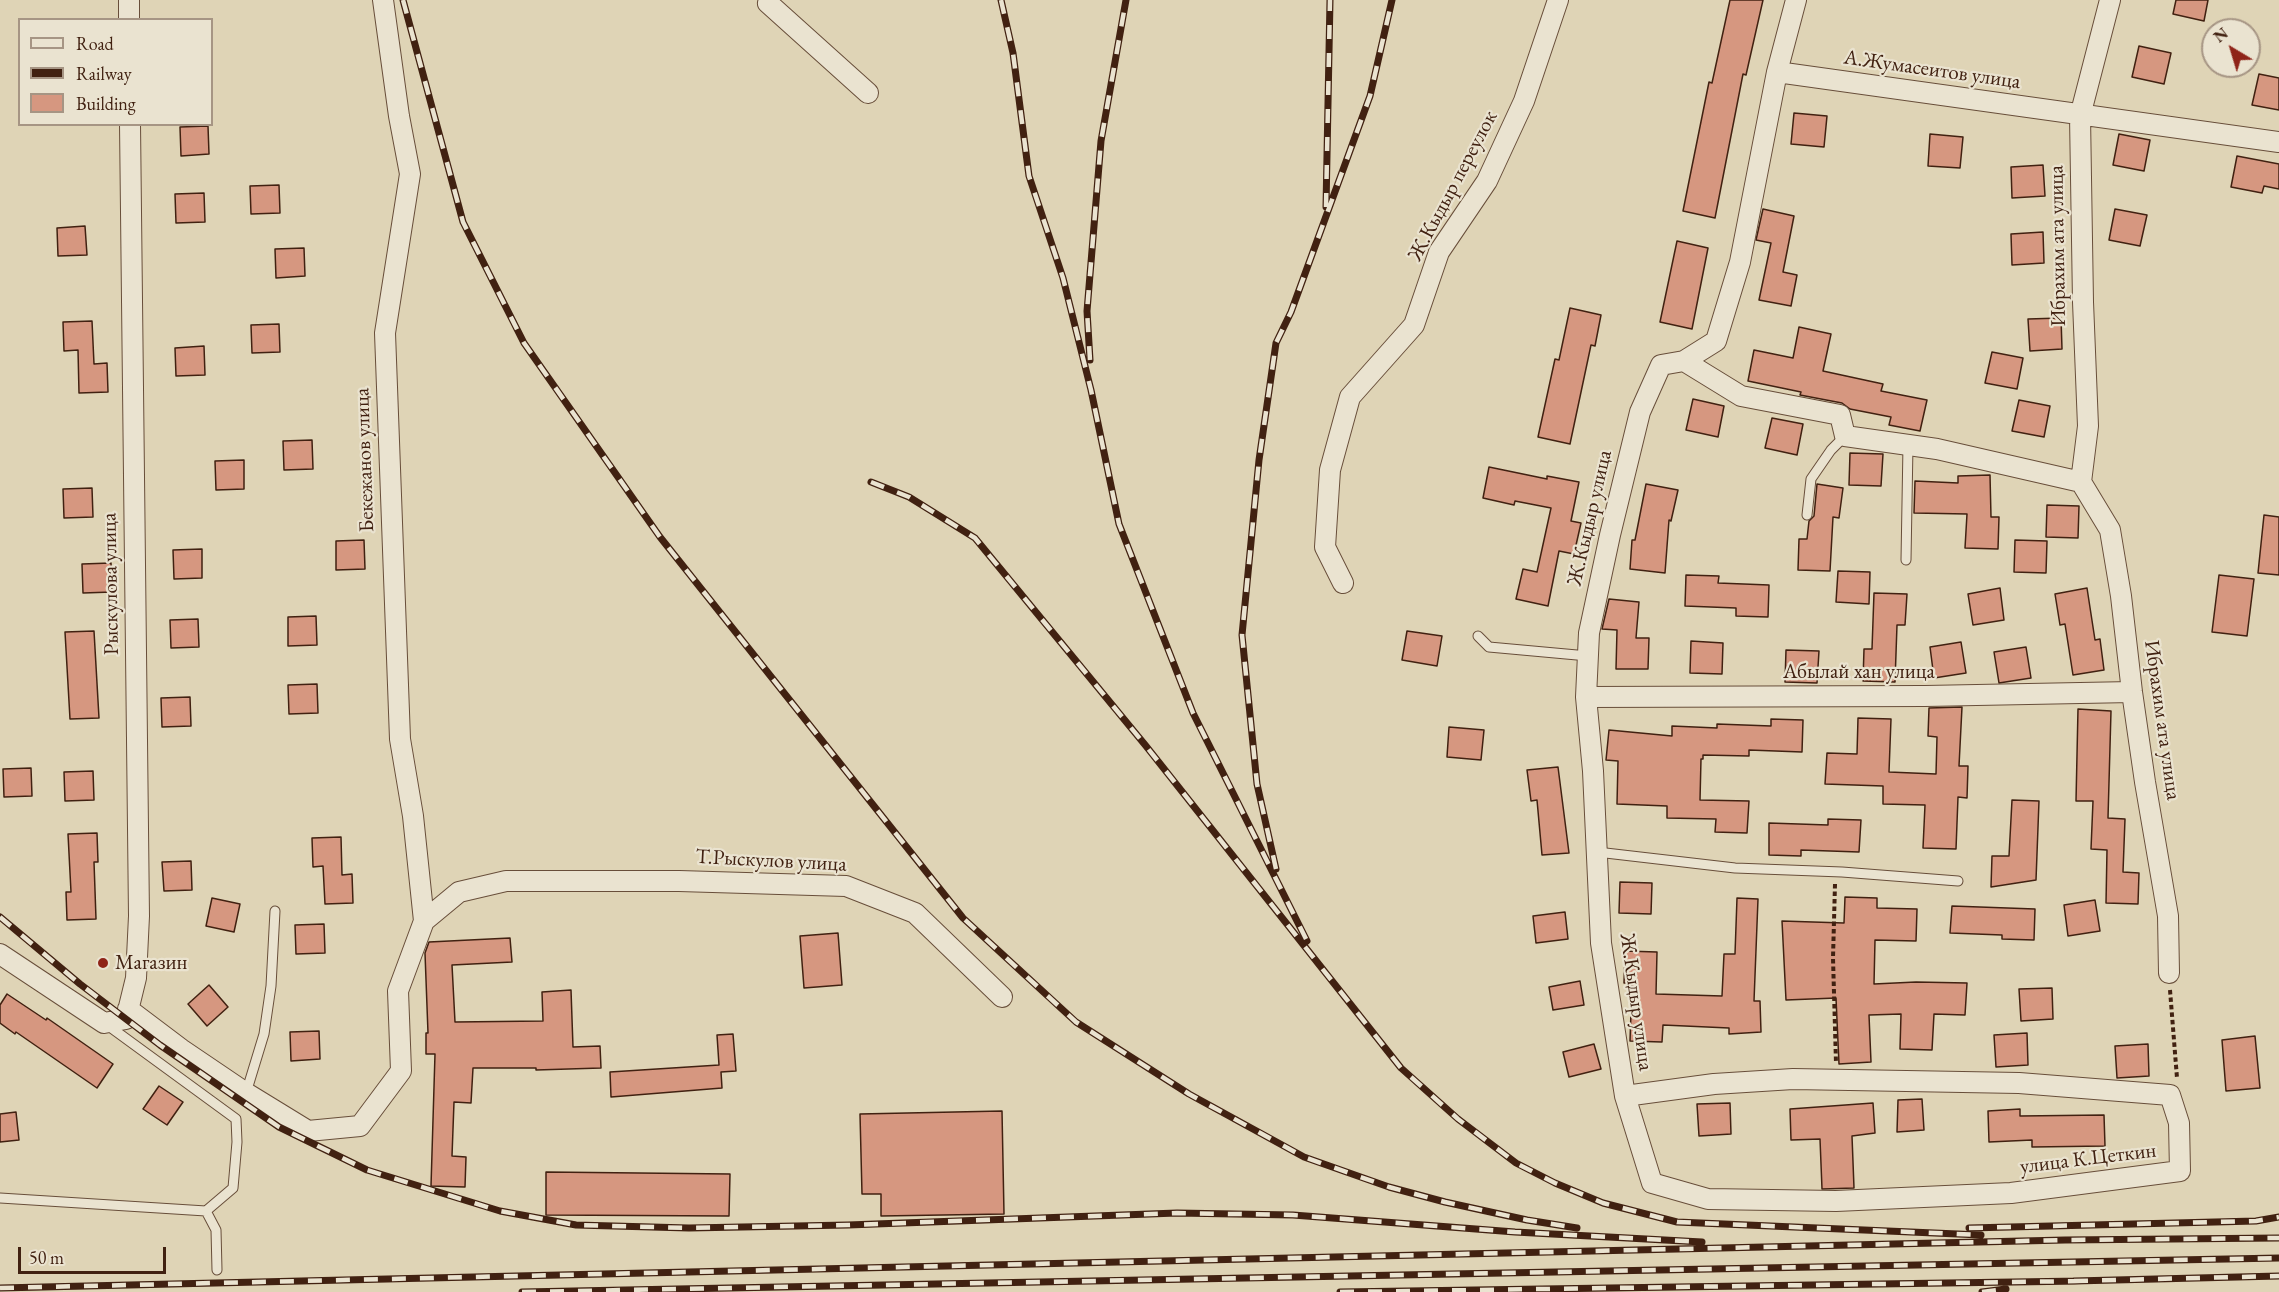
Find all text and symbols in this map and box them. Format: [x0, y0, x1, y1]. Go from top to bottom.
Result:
legend [18, 18, 213, 126]
north arrow [2201, 18, 2261, 78]
text: N [2209, 23, 2232, 47]
text: Road [76, 32, 114, 55]
street label: А.Жумасеитов улица [1842, 45, 2022, 95]
text: Railway [76, 62, 132, 85]
text: Building [76, 92, 136, 115]
street label: Ж.Кыдыр переулок [1403, 106, 1503, 266]
street label: Ибрахим ата улица [2044, 165, 2072, 327]
street label: Бекежанов улица [350, 387, 380, 533]
street label: Ж.Кыдыр улица [1562, 448, 1618, 588]
street label: Рыскулова улица [97, 513, 125, 655]
street label: Ибрахим ата улица [2138, 638, 2186, 802]
street label: Абылай хан улица [1783, 659, 1935, 685]
street label: Т.Рыскулов улица [695, 844, 847, 878]
street label: Ж.Кыдыр улица [1614, 932, 1658, 1072]
place label: Магазин [115, 950, 188, 976]
marker: Магазин [96, 956, 110, 970]
street label: улица К.Цеткин [2018, 1138, 2158, 1180]
scale bar [21, 1235, 170, 1273]
text: 50 m [29, 1246, 64, 1269]

